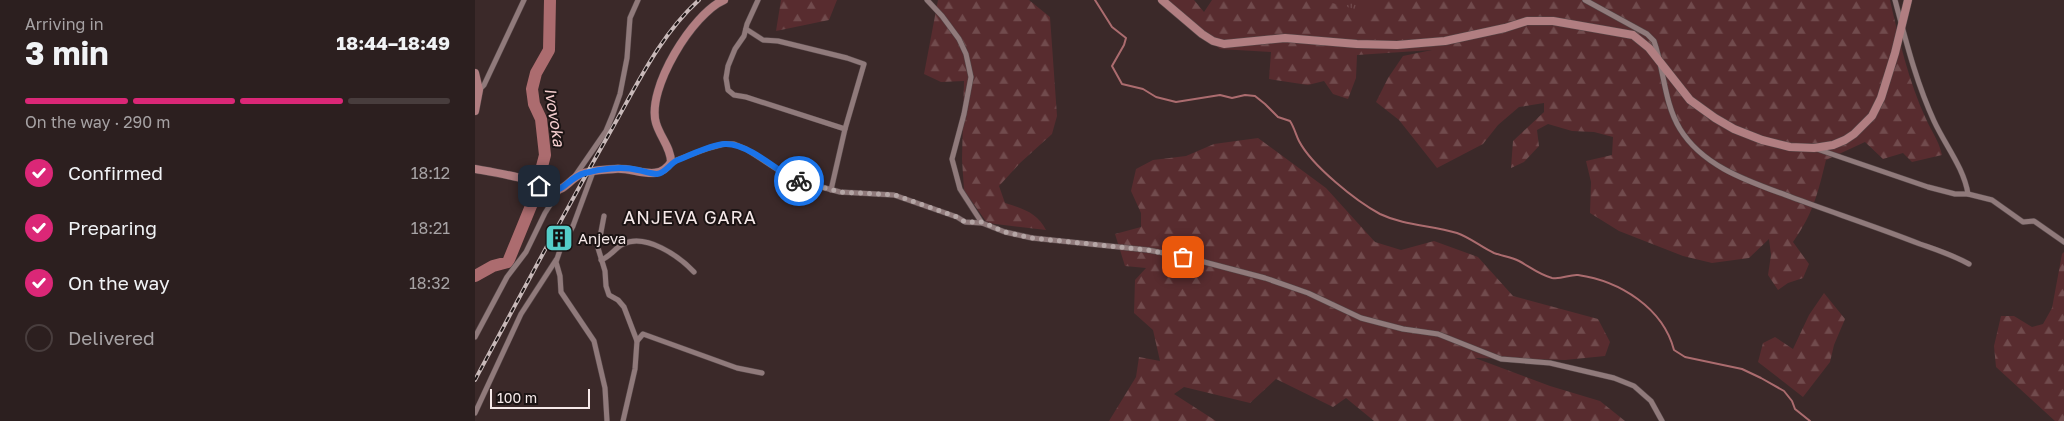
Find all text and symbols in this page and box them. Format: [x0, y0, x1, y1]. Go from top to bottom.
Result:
text: Arriving in [25, 14, 104, 34]
text: 18:44–18:49 [336, 31, 450, 54]
text: 3 min [25, 34, 109, 72]
water label: Ivovoka [540, 86, 570, 149]
text: On the way · 290 m [25, 112, 170, 132]
courier [774, 156, 824, 206]
icon: check [25, 159, 53, 187]
text: Confirmed [68, 161, 163, 184]
text: 18:12 [411, 163, 450, 183]
pin [518, 165, 560, 207]
icon: bike [785, 167, 813, 195]
icon: home [525, 172, 553, 200]
district label: ANJEVA GARA [623, 206, 757, 228]
icon: check [25, 214, 53, 242]
text: Preparing [68, 216, 157, 239]
text: 18:21 [411, 218, 450, 238]
building icon: Anjeva [544, 223, 574, 253]
place label: Anjeva [578, 229, 626, 247]
pin [1162, 236, 1204, 278]
icon: bag [1169, 243, 1197, 271]
icon: check [25, 269, 53, 297]
text: On the way [68, 271, 170, 294]
text: 18:32 [409, 273, 450, 293]
text: Delivered [68, 326, 155, 349]
scale bar [490, 386, 590, 409]
text: 100 m [497, 389, 537, 406]

